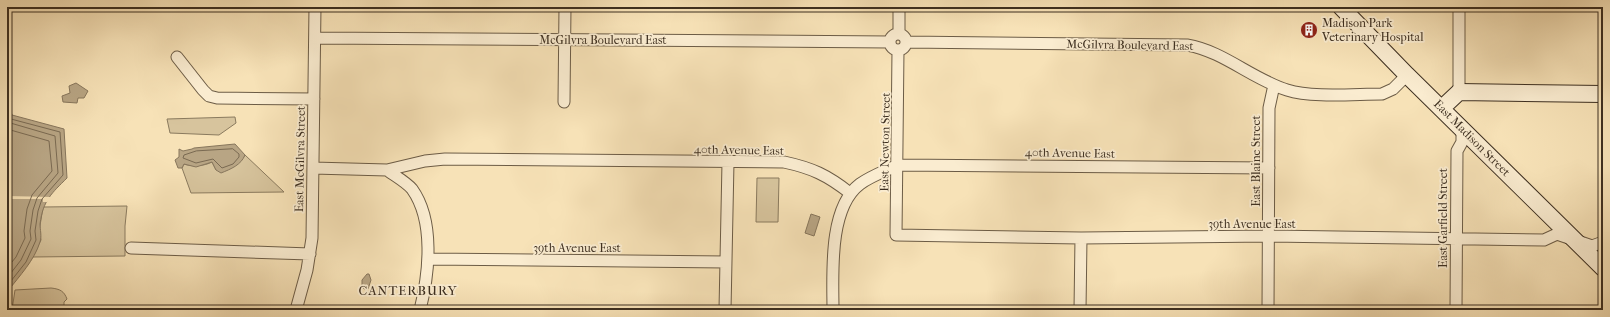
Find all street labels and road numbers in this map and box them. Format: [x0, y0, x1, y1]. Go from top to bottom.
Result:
street label: McGilvra Boulevard East [539, 33, 667, 47]
street label: McGilvra Boulevard East [1066, 37, 1194, 53]
street label: East Newton Street [877, 92, 893, 192]
street label: East Madison Street [1431, 97, 1514, 180]
street label: East McGilvra Street [292, 105, 308, 212]
street label: East Blaine Street [1249, 115, 1263, 207]
street label: 40th Avenue East [694, 142, 785, 158]
street label: 40th Avenue East [1025, 145, 1116, 161]
street label: East Garfield Street [1436, 167, 1450, 268]
street label: 39th Avenue East [1208, 217, 1297, 231]
street label: 39th Avenue East [533, 241, 622, 255]

